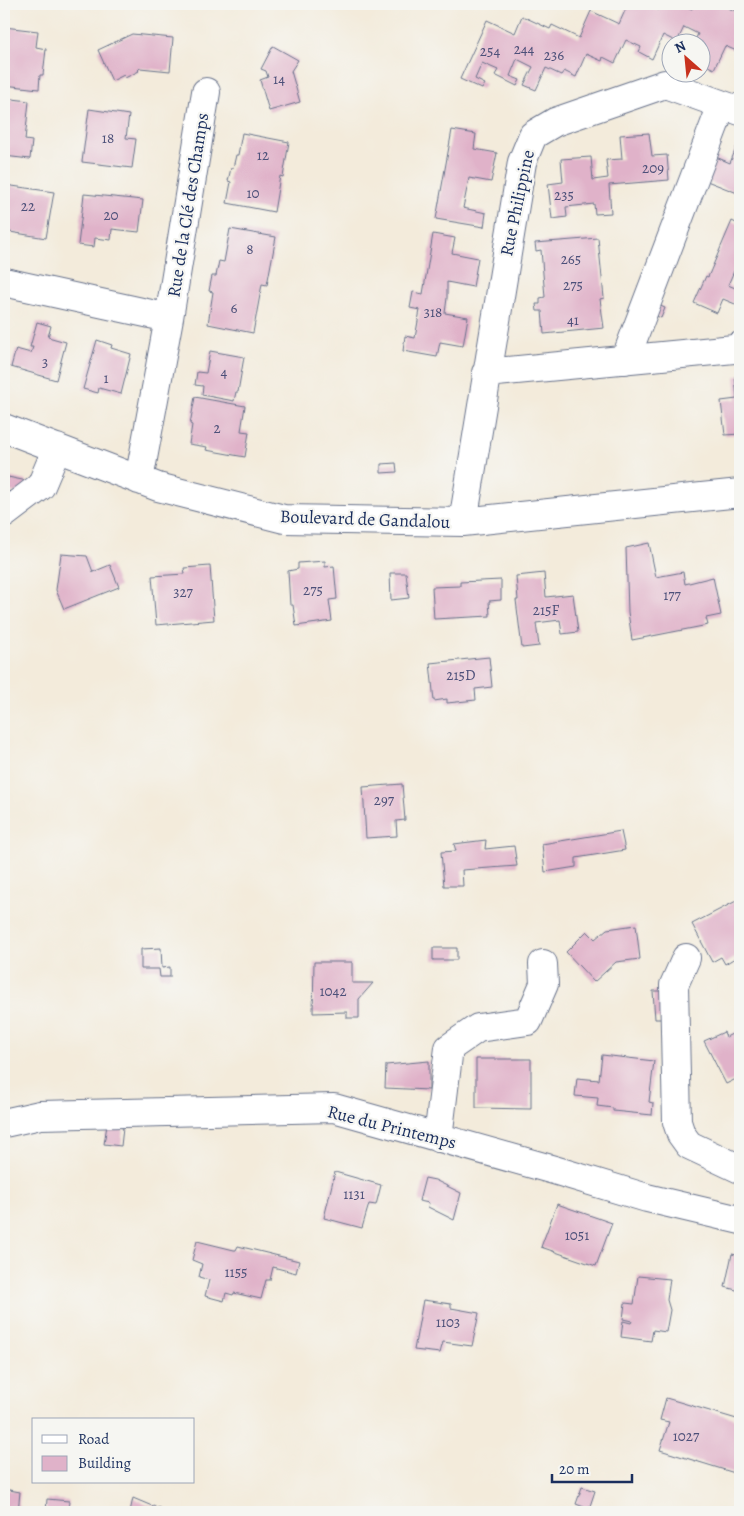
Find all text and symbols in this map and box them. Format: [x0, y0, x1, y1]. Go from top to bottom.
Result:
north arrow [662, 32, 712, 82]
text: N [671, 36, 689, 58]
house number: 244 [514, 39, 535, 59]
house number: 254 [480, 41, 500, 61]
house number: 236 [544, 45, 564, 65]
house number: 14 [273, 69, 285, 89]
street label: Rue de la Clé des Champs [162, 111, 214, 299]
house number: 18 [102, 128, 114, 148]
house number: 12 [257, 145, 269, 165]
street label: Rue Philippine [494, 148, 540, 258]
house number: 209 [642, 158, 664, 178]
house number: 10 [246, 183, 260, 203]
house number: 235 [554, 185, 574, 205]
house number: 22 [21, 196, 35, 216]
house number: 20 [103, 205, 119, 225]
house number: 8 [246, 239, 254, 259]
house number: 265 [561, 249, 581, 269]
house number: 275 [563, 275, 583, 295]
house number: 6 [231, 298, 238, 318]
house number: 318 [424, 302, 442, 322]
house number: 41 [567, 310, 579, 330]
house number: 3 [42, 352, 48, 372]
house number: 4 [221, 362, 228, 382]
house number: 1 [103, 368, 109, 388]
house number: 2 [213, 418, 221, 438]
street label: Boulevard de Gandalou [279, 504, 451, 534]
house number: 275 [303, 580, 323, 600]
house number: 327 [173, 582, 194, 602]
house number: 177 [663, 585, 682, 605]
house number: 215F [533, 600, 560, 620]
house number: 215D [446, 665, 476, 685]
house number: 297 [374, 790, 395, 810]
house number: 1042 [319, 981, 347, 1001]
street label: Rue du Printemps [325, 1099, 459, 1155]
house number: 1131 [343, 1184, 365, 1204]
house number: 1051 [565, 1225, 589, 1245]
house number: 1155 [224, 1262, 248, 1282]
house number: 1103 [436, 1312, 460, 1332]
legend [32, 1418, 195, 1484]
house number: 1027 [673, 1426, 700, 1446]
text: Road [78, 1429, 110, 1449]
scale bar [552, 1451, 632, 1483]
text: Building [78, 1453, 131, 1473]
text: 20 m [559, 1459, 590, 1479]

